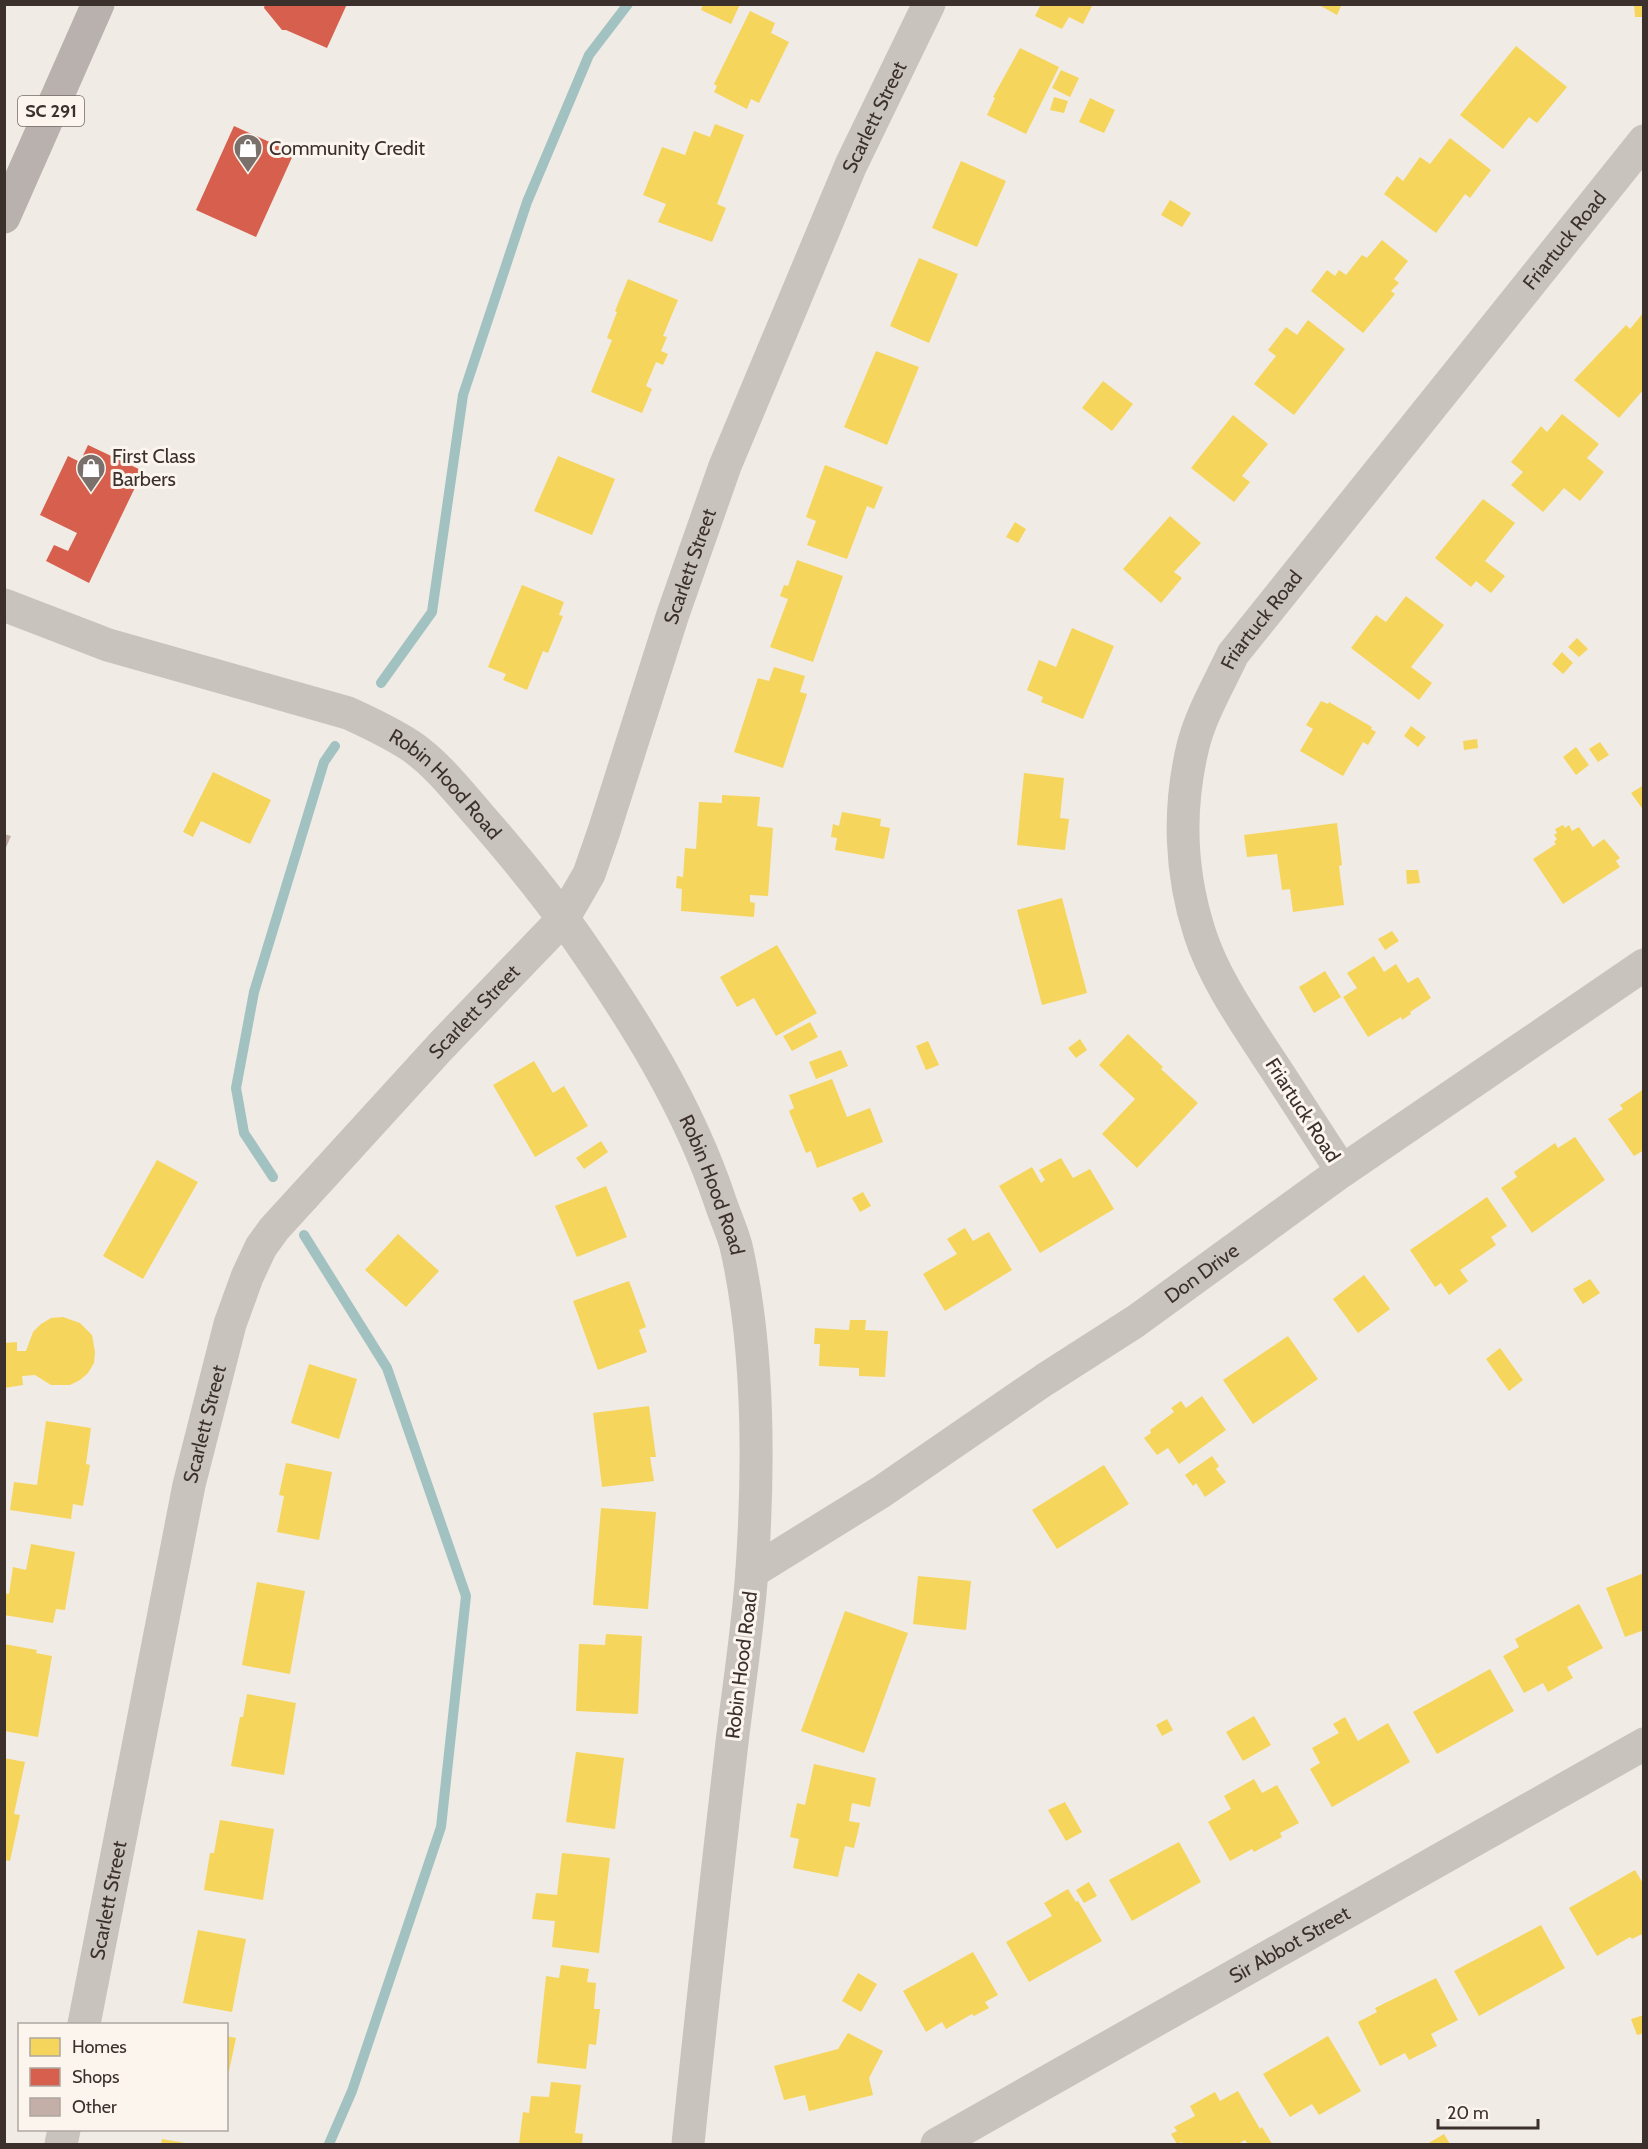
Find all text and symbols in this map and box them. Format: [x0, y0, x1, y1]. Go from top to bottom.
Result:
street label: Scarlett Street [837, 57, 911, 176]
road number: SC 291 [18, 96, 84, 126]
shop icon: Community Credit [232, 132, 264, 174]
place label: Community Credit [269, 136, 425, 160]
street label: Friartuck Road [1518, 186, 1611, 294]
place label: First Class Barbers [112, 444, 196, 491]
shop icon: First Class Barbers [75, 452, 107, 494]
street label: Scarlett Street [658, 505, 721, 627]
street label: Friartuck Road [1216, 566, 1307, 673]
street label: Robin Hood Road [385, 724, 506, 844]
street label: Scarlett Street [423, 959, 525, 1064]
street label: Friartuck Road [1260, 1053, 1346, 1167]
street label: Robin Hood Road [674, 1111, 750, 1257]
street label: Don Drive [1160, 1238, 1243, 1308]
street label: Scarlett Street [178, 1362, 231, 1486]
street label: Robin Hood Road [720, 1590, 762, 1740]
street label: Scarlett Street [85, 1838, 131, 1962]
street label: Sir Abbot Street [1225, 1901, 1354, 1988]
legend [18, 2023, 228, 2131]
text: Homes [72, 2036, 127, 2058]
text: Shops [72, 2066, 120, 2088]
scale bar [1438, 2092, 1538, 2130]
text: Other [72, 2096, 117, 2118]
text: 20 m [1447, 2102, 1489, 2124]

